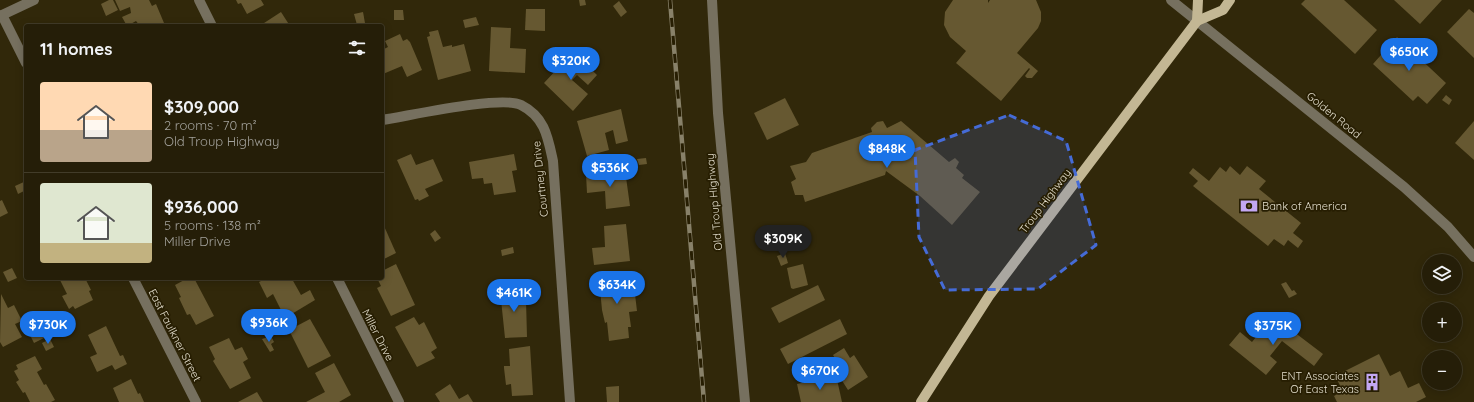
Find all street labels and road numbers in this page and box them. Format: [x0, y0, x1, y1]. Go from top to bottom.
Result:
street label: Golden Road [1304, 89, 1364, 141]
street label: Courtney Drive [529, 140, 551, 218]
street label: Old Troup Highway [703, 153, 725, 251]
street label: Troup Highway [1016, 166, 1074, 236]
street label: East Faulkner Street [146, 286, 204, 384]
street label: Miller Drive [359, 307, 397, 363]

